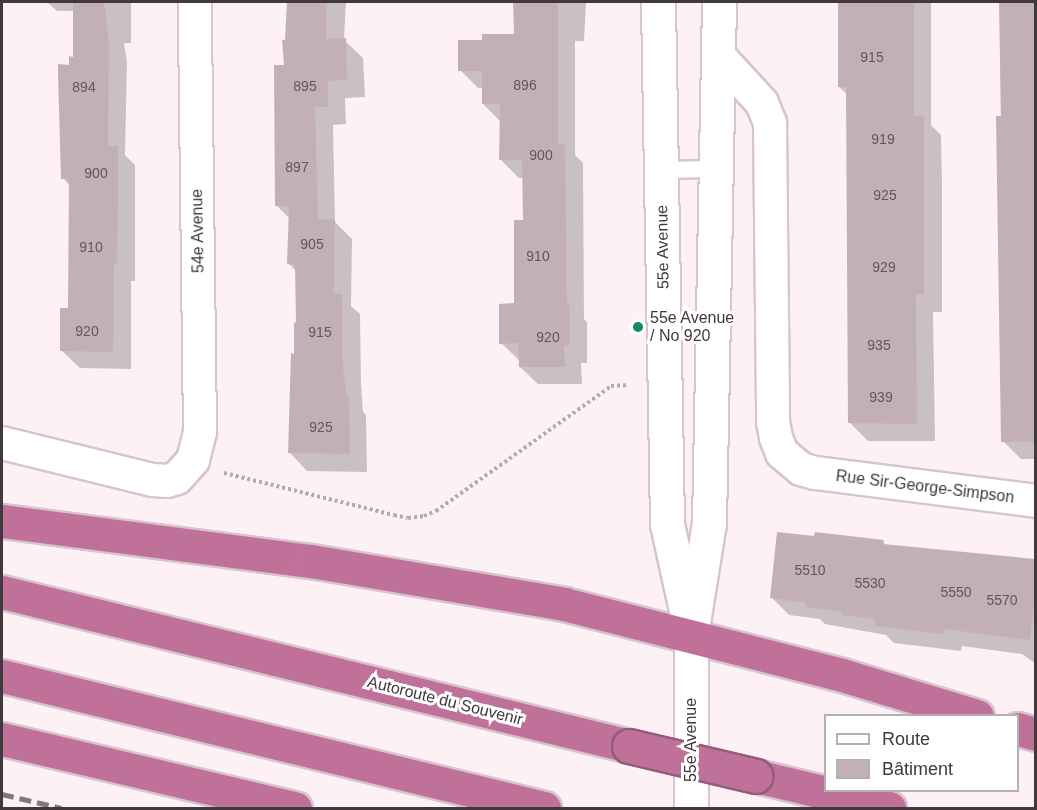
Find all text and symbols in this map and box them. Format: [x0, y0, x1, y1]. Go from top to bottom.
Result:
house number: 915 [860, 49, 884, 65]
house number: 896 [513, 77, 537, 93]
house number: 895 [293, 78, 317, 94]
house number: 894 [72, 79, 96, 95]
house number: 919 [871, 131, 895, 147]
house number: 900 [529, 147, 553, 163]
house number: 897 [285, 159, 309, 175]
house number: 900 [84, 165, 108, 181]
house number: 925 [873, 187, 897, 203]
street label: 54e Avenue [188, 188, 208, 274]
street label: 55e Avenue [653, 204, 673, 290]
house number: 905 [300, 236, 324, 252]
house number: 910 [79, 239, 103, 255]
house number: 910 [526, 248, 550, 264]
house number: 929 [872, 259, 896, 275]
place label: 55e Avenue / No 920 [650, 308, 735, 346]
marker: 55e Avenue / No 920 [631, 320, 645, 334]
house number: 920 [75, 323, 99, 339]
house number: 915 [308, 324, 332, 340]
house number: 920 [536, 329, 560, 345]
house number: 935 [867, 337, 891, 353]
house number: 939 [869, 389, 893, 405]
house number: 925 [309, 419, 333, 435]
street label: Rue Sir-George-Simpson [835, 467, 1015, 507]
house number: 5510 [794, 562, 826, 578]
house number: 5530 [854, 575, 886, 591]
house number: 5550 [940, 584, 972, 600]
house number: 5570 [986, 592, 1018, 608]
street label: Autoroute du Souvenir [365, 672, 525, 730]
street label: 55e Avenue [681, 697, 701, 783]
legend [824, 714, 1019, 792]
text: Route [882, 729, 930, 749]
text: Bâtiment [882, 759, 953, 779]

